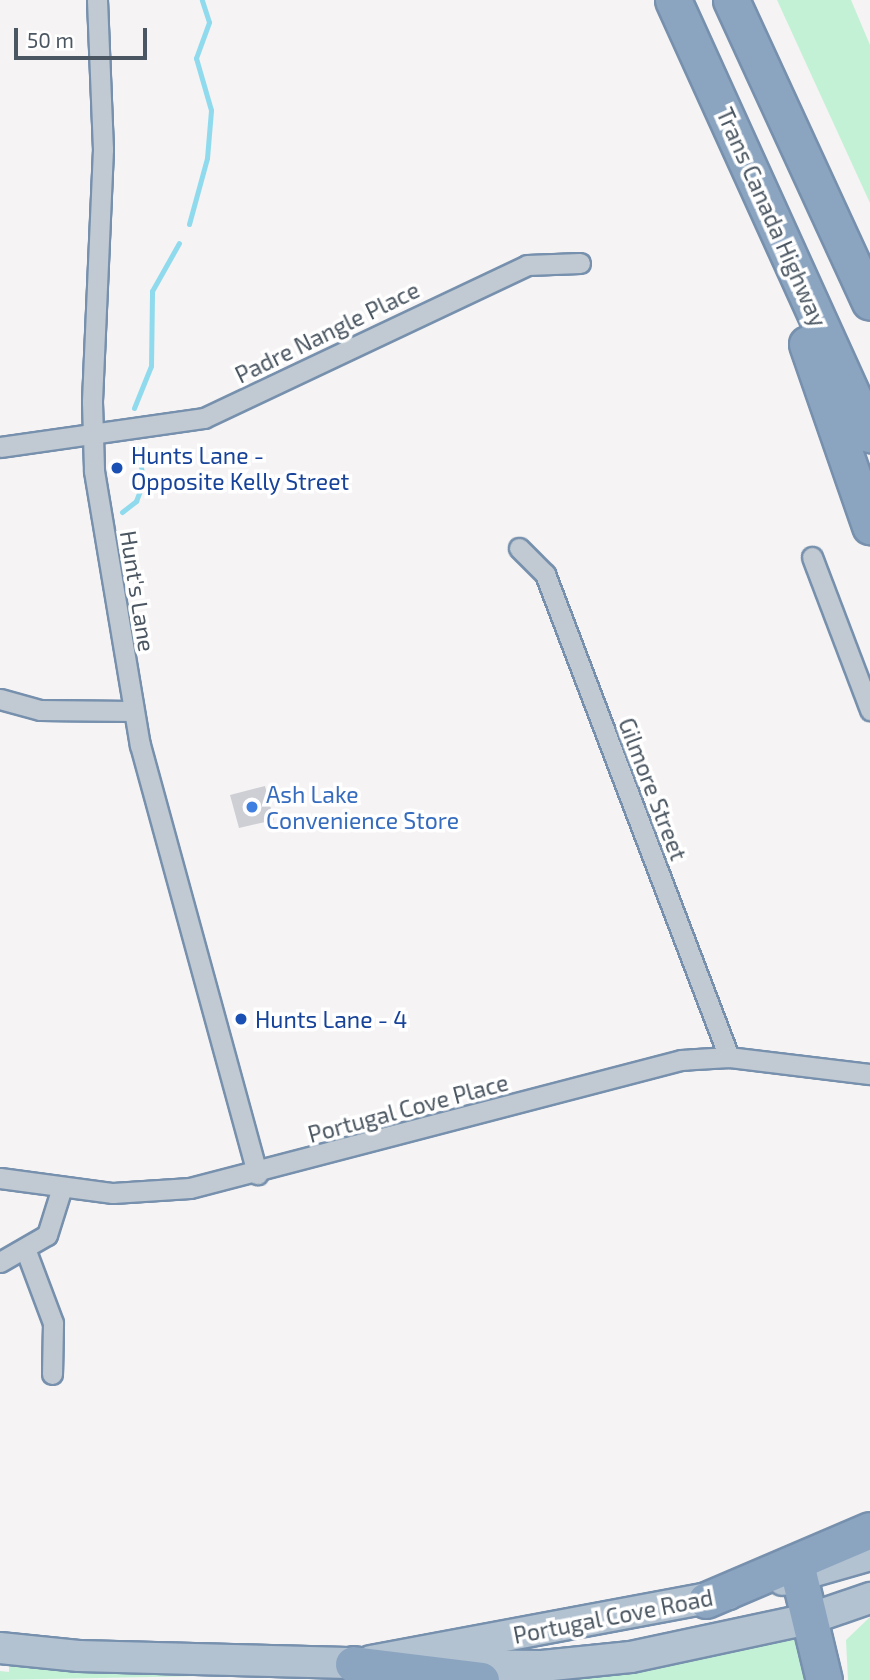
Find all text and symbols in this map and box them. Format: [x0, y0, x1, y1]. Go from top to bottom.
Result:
scale bar [18, 14, 150, 58]
text: 50 m [27, 27, 74, 52]
street label: Trans Canada Highway [711, 103, 833, 331]
street label: Padre Nangle Place [230, 275, 424, 389]
place label: Hunts Lane - Opposite Kelly Street [131, 441, 350, 495]
marker: Hunts Lane - Opposite Kelly Street [109, 460, 125, 476]
street label: Hunt's Lane [115, 528, 161, 654]
street label: Gilmore Street [613, 714, 693, 864]
place label: Ash Lake Convenience Store [266, 780, 459, 834]
marker: Ash Lake Convenience Store [244, 799, 260, 815]
place label: Hunts Lane - 4 [255, 1005, 407, 1033]
marker: Hunts Lane - 4 [233, 1011, 249, 1027]
street label: Portugal Cove Place [304, 1068, 512, 1148]
street label: Portugal Cove Road [511, 1583, 715, 1649]

